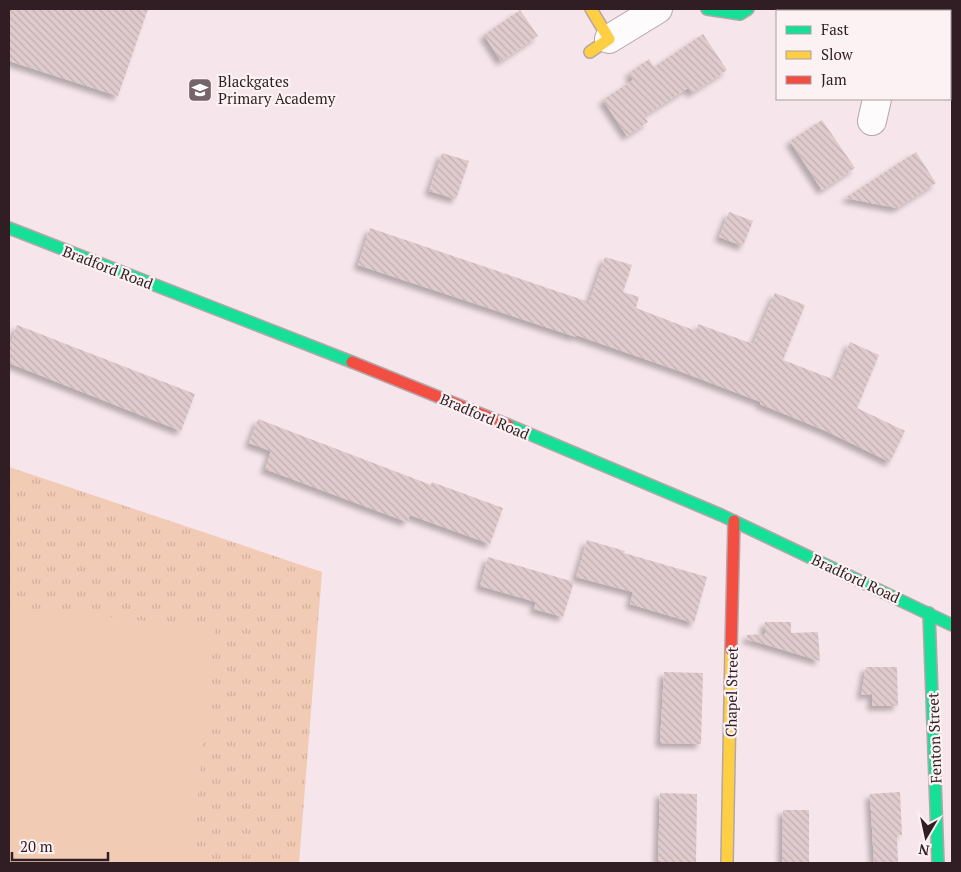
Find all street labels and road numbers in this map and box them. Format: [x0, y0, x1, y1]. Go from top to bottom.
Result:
street label: Bradford Road [60, 241, 156, 293]
street label: Bradford Road [437, 388, 533, 444]
street label: Bradford Road [809, 549, 903, 607]
street label: Chapel Street [720, 646, 742, 737]
street label: Fenton Street [922, 692, 946, 784]

